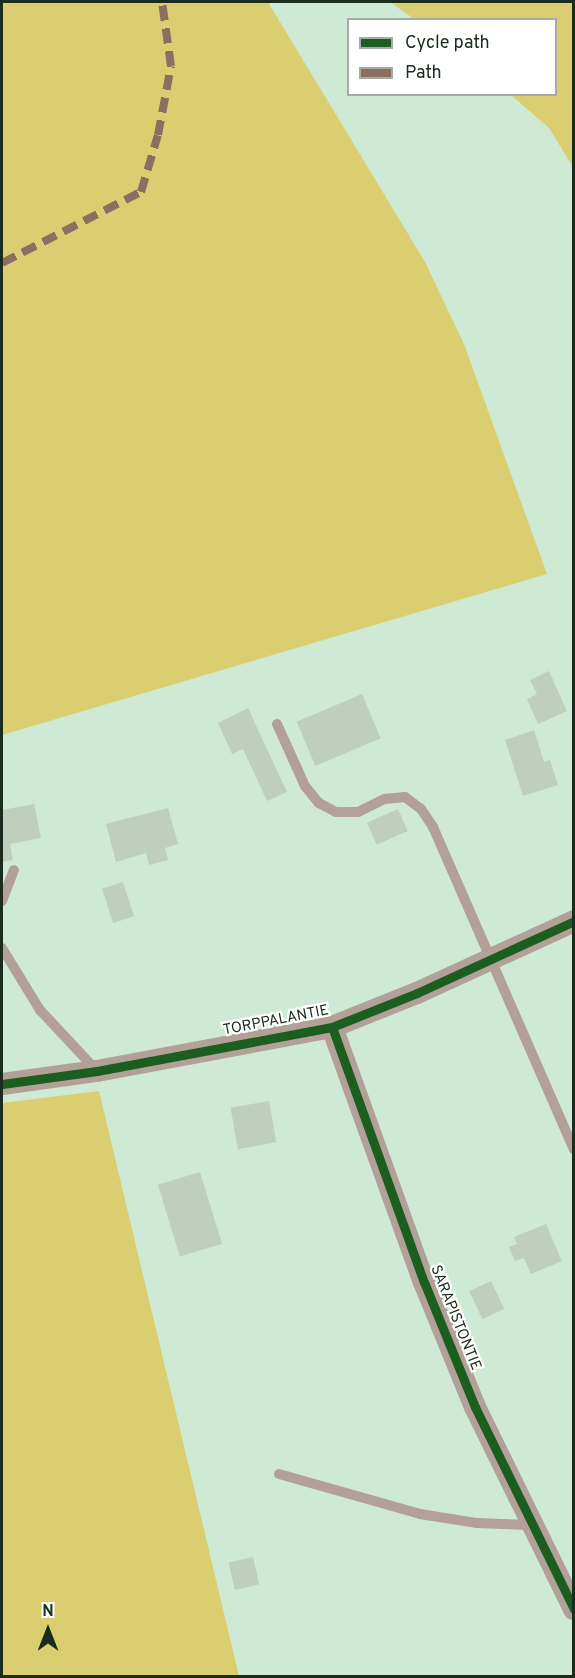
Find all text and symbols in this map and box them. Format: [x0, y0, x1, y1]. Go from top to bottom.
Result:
legend [347, 18, 557, 96]
text: Cycle path [405, 32, 490, 55]
text: Path [405, 62, 442, 85]
street label: TORPPALANTIE [222, 1002, 330, 1040]
street label: SARAPISTONTIE [426, 1263, 484, 1373]
north arrow [18, 1600, 78, 1660]
text: N [42, 1602, 54, 1622]

